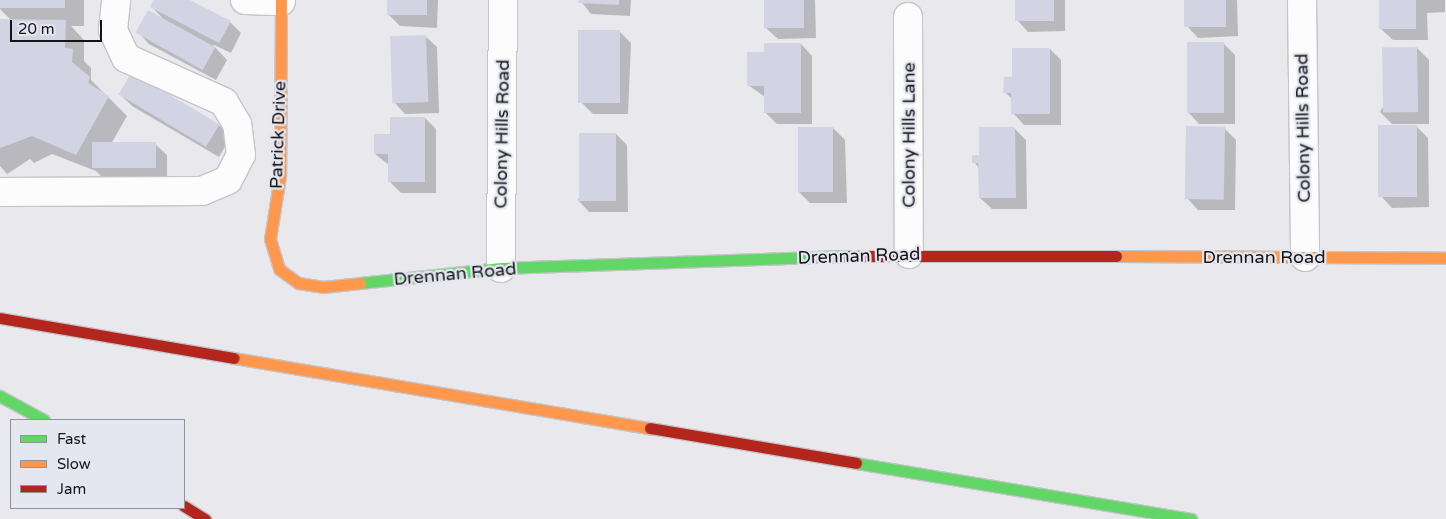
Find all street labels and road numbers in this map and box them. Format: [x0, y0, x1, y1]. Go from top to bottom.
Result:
street label: Colony Hills Road [1291, 53, 1315, 203]
street label: Colony Hills Road [490, 59, 514, 209]
street label: Colony Hills Lane [898, 62, 920, 208]
street label: Patrick Drive [265, 81, 291, 189]
street label: Drennan Road [797, 243, 921, 269]
street label: Drennan Road [1202, 246, 1326, 268]
street label: Drennan Road [393, 258, 517, 290]

